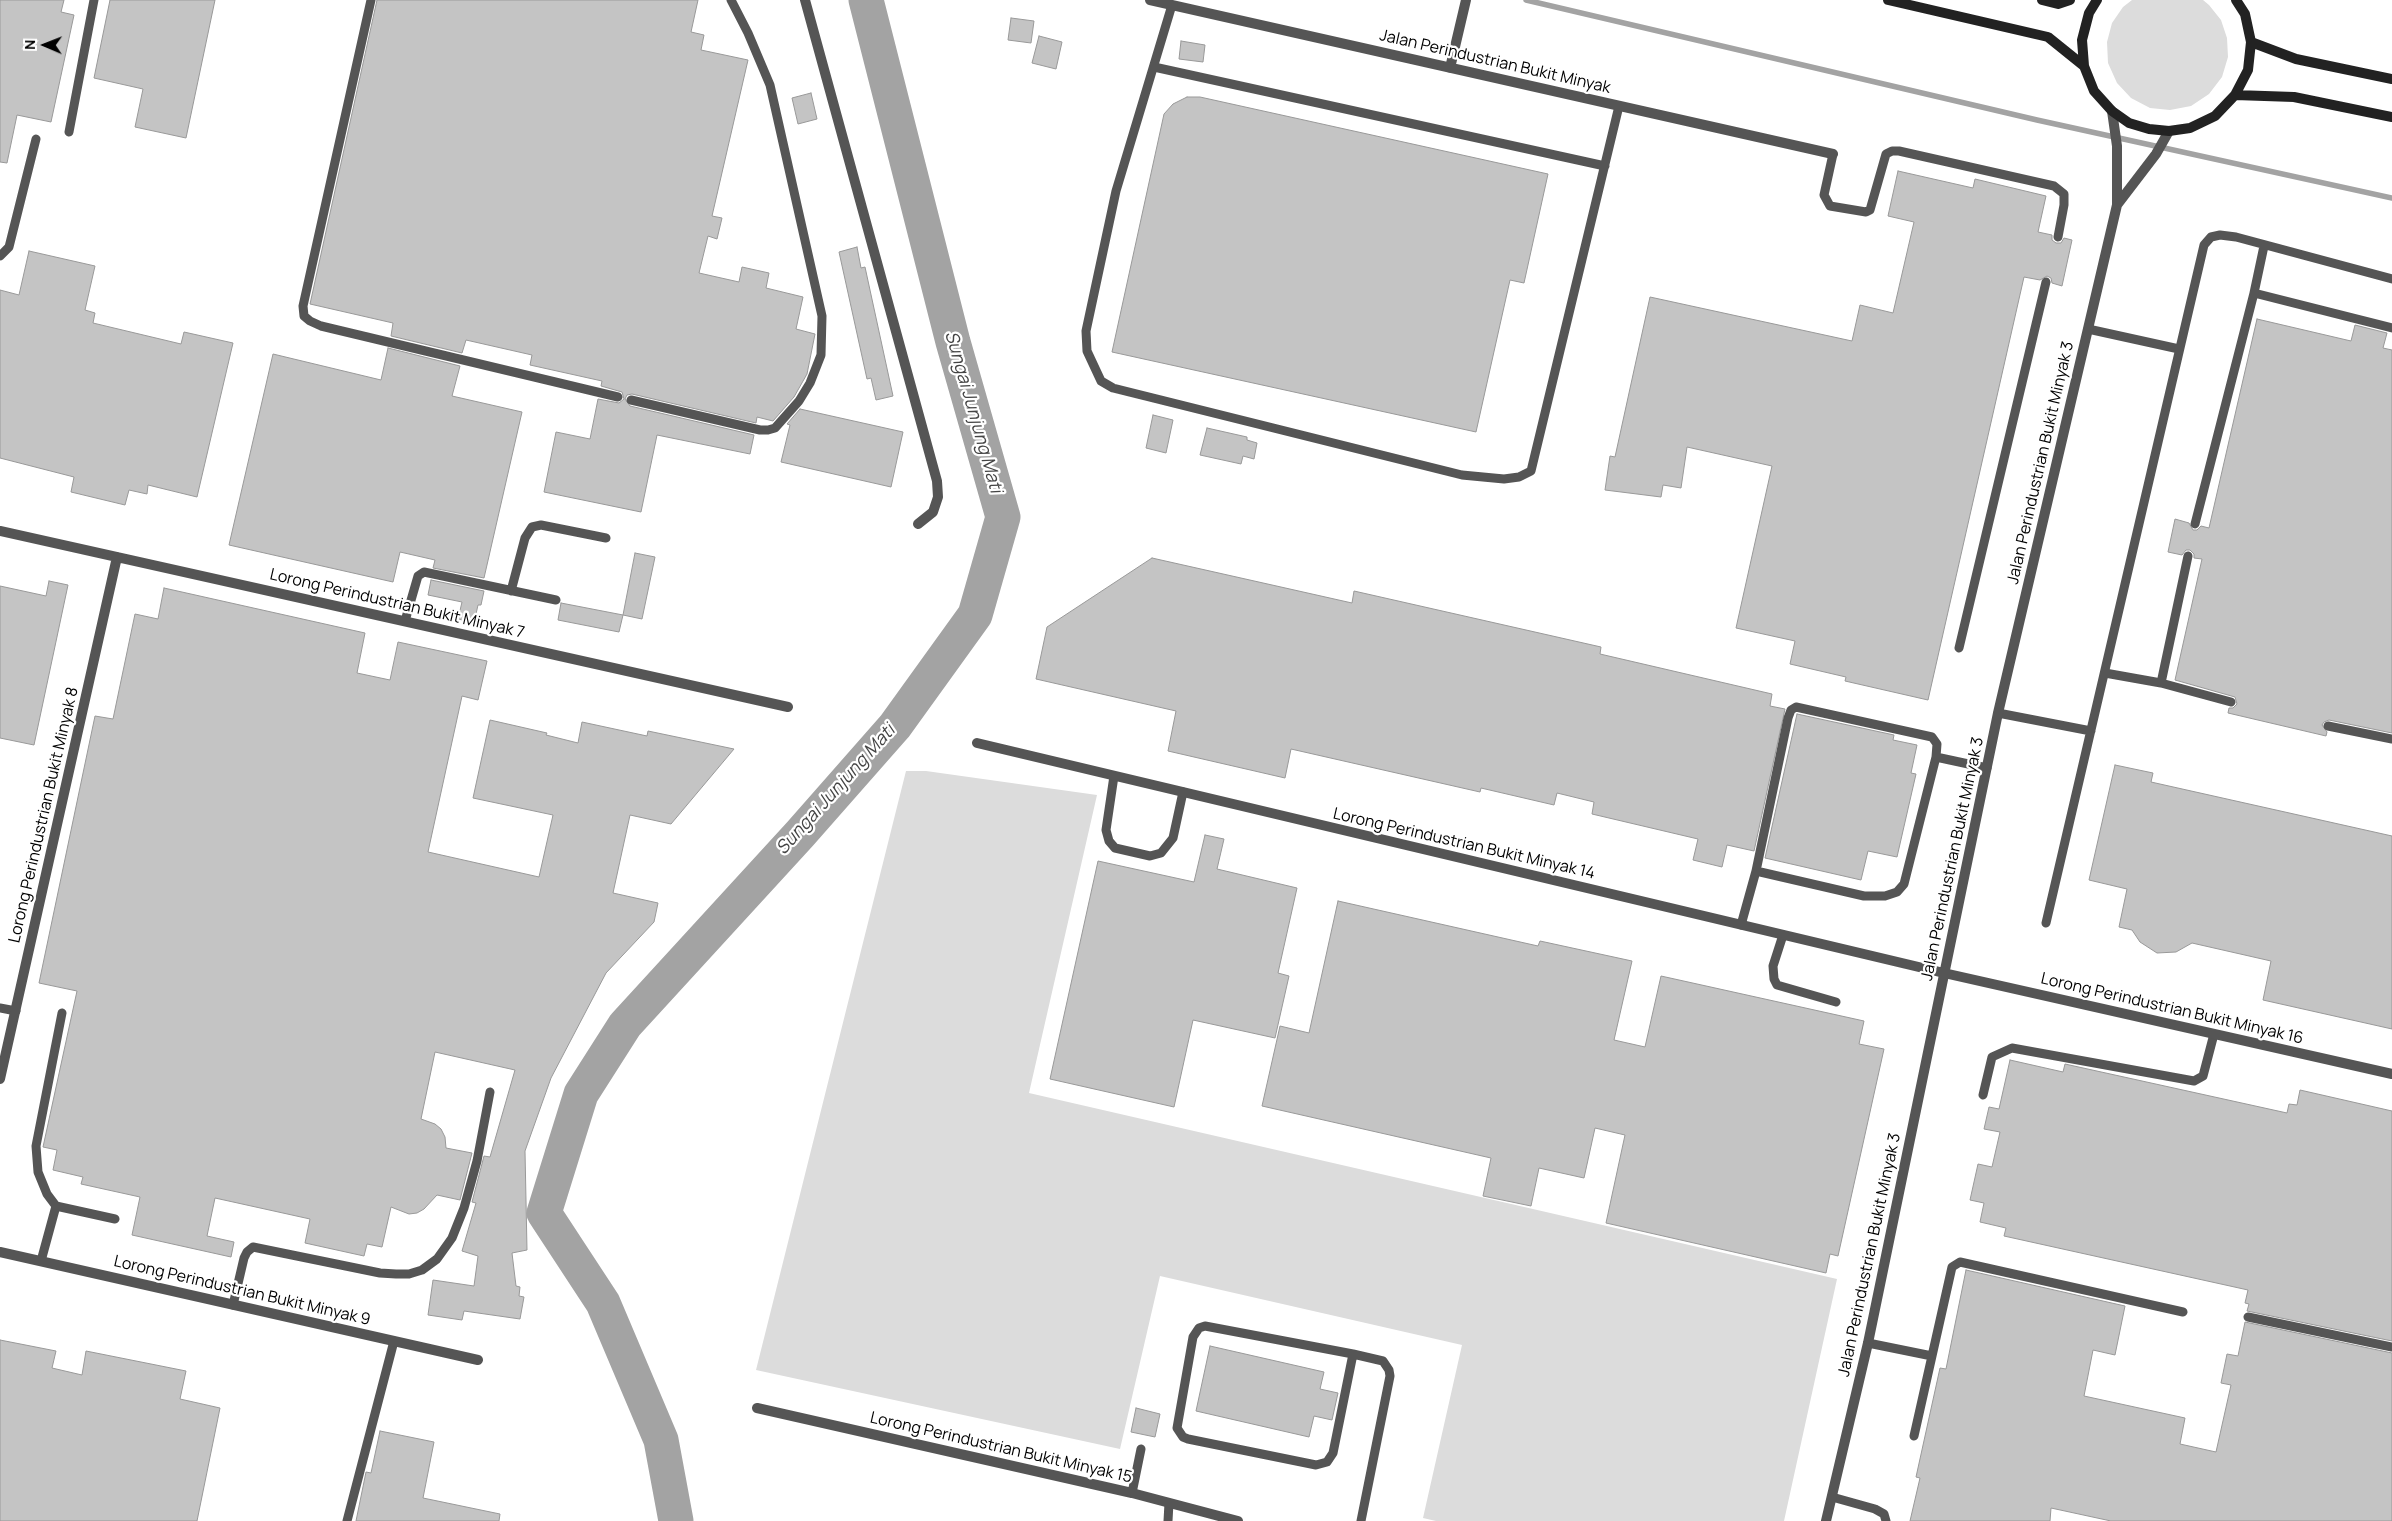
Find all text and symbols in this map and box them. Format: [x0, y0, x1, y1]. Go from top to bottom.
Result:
north arrow [20, 20, 70, 70]
street label: Jalan Perindustrian Bukit Minyak [1378, 26, 1612, 98]
text: N [20, 40, 39, 50]
water label: Sungai Junjung Mati [940, 329, 1006, 495]
street label: Jalan Perindustrian Bukit Minyak 3 [2004, 340, 2078, 586]
street label: Lorong Perindustrian Bukit Minyak 7 [268, 565, 526, 643]
street label: Lorong Perindustrian Bukit Minyak 8 [5, 685, 83, 945]
water label: Sungai Junjung Mati [772, 721, 900, 859]
street label: Jalan Perindustrian Bukit Minyak 3 [1918, 736, 1988, 982]
street label: Lorong Perindustrian Bukit Minyak 14 [1331, 804, 1597, 884]
street label: Lorong Perindustrian Bukit Minyak 16 [2039, 969, 2305, 1049]
street label: Jalan Perindustrian Bukit Minyak 3 [1835, 1132, 1905, 1378]
street label: Lorong Perindustrian Bukit Minyak 9 [112, 1252, 372, 1330]
street label: Lorong Perindustrian Bukit Minyak 15 [868, 1408, 1134, 1488]

